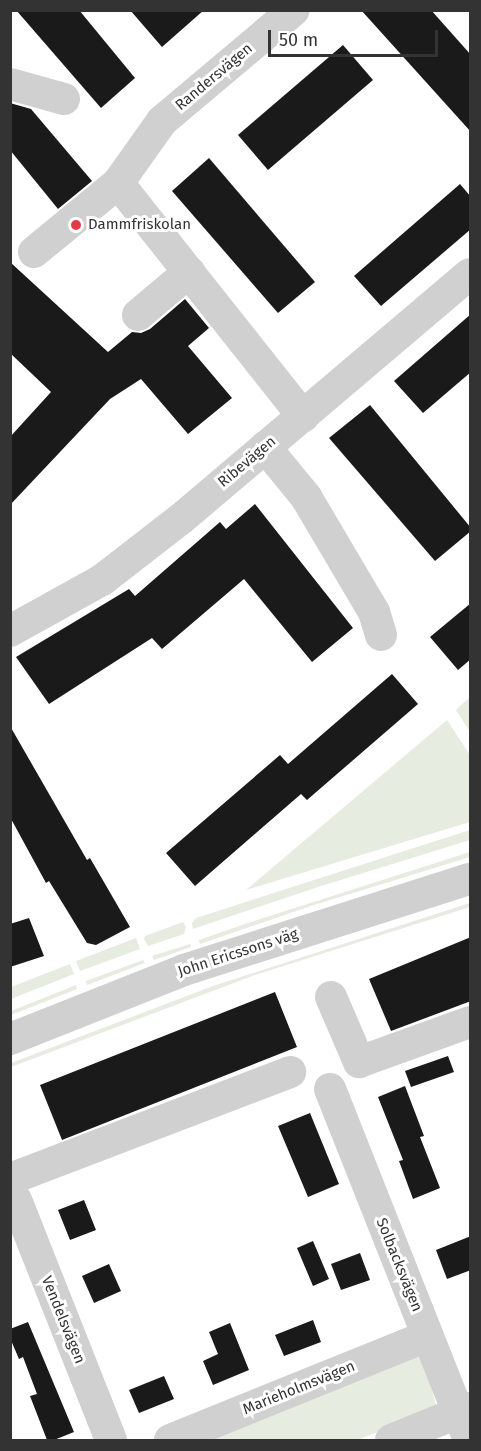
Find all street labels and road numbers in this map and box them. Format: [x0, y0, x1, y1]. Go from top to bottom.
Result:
street label: Randersvägen [172, 40, 256, 114]
street label: Ribevägen [214, 433, 280, 491]
street label: John Ericssons väg [176, 925, 300, 981]
street label: Solbacksvägen [372, 1216, 426, 1314]
street label: Vendelsvägen [37, 1274, 89, 1366]
street label: Marieholmsvägen [240, 1357, 358, 1419]

